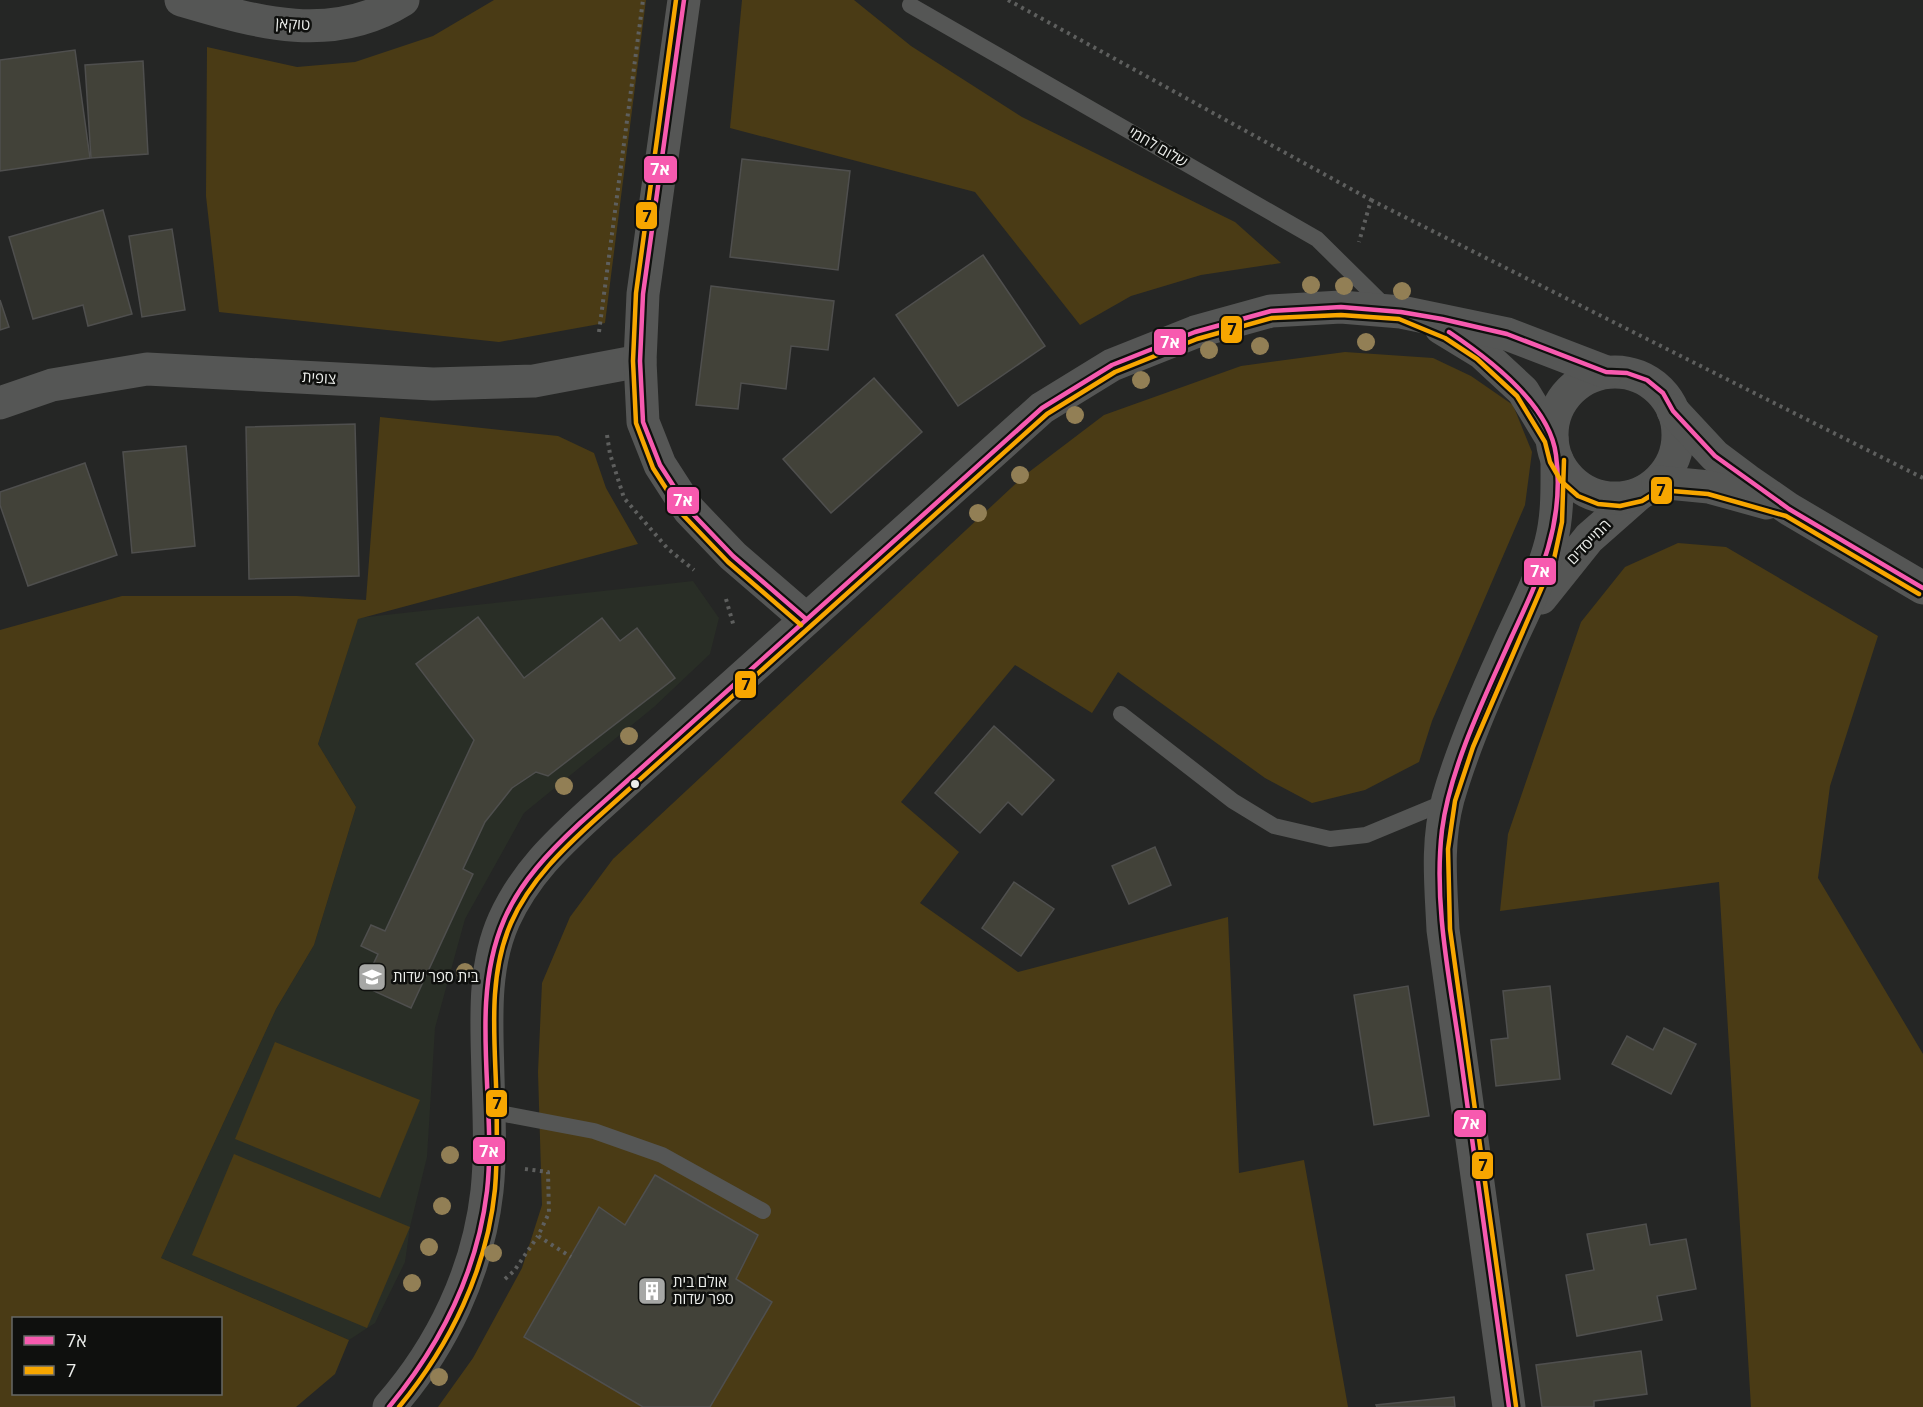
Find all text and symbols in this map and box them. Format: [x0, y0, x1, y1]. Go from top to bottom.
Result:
street label: טוקאן [275, 12, 311, 34]
street label: שלום לחמי [1126, 121, 1192, 171]
line badge: 7א [643, 155, 678, 184]
text: 7א [650, 158, 670, 180]
line badge: 7 [635, 201, 658, 230]
text: 7 [642, 205, 652, 227]
line badge: 7 [1220, 315, 1243, 344]
text: 7 [1227, 318, 1237, 340]
line badge: 7א [1153, 328, 1187, 356]
text: 7א [1160, 331, 1180, 353]
street label: צופית [301, 366, 337, 388]
line badge: 7 [1650, 476, 1673, 505]
text: 7 [1656, 479, 1666, 501]
line badge: 7א [666, 486, 700, 515]
text: 7א [673, 489, 693, 511]
street label: המייסדים [1562, 514, 1615, 568]
line badge: 7א [1523, 557, 1557, 586]
text: 7א [1530, 560, 1550, 582]
line badge: 7 [734, 670, 757, 699]
text: 7 [741, 673, 751, 695]
unlabelled marker [629, 778, 641, 790]
school or university icon: בית ספר שדות [356, 961, 388, 993]
place label: בית ספר שדות [393, 966, 479, 986]
line badge: 7 [485, 1089, 508, 1118]
text: 7 [492, 1092, 502, 1114]
line badge: 7א [1453, 1109, 1487, 1138]
text: 7א [1460, 1112, 1480, 1134]
line badge: 7א [472, 1136, 506, 1165]
text: 7א [479, 1140, 499, 1162]
line badge: 7 [1471, 1151, 1494, 1180]
text: 7 [1478, 1154, 1488, 1176]
place label: אולם בית ספר שדות [673, 1271, 734, 1308]
building icon: אולם בית ספר שדות [636, 1275, 668, 1307]
legend [12, 1317, 222, 1395]
text: 7א [66, 1328, 87, 1352]
text: 7 [66, 1358, 76, 1382]

